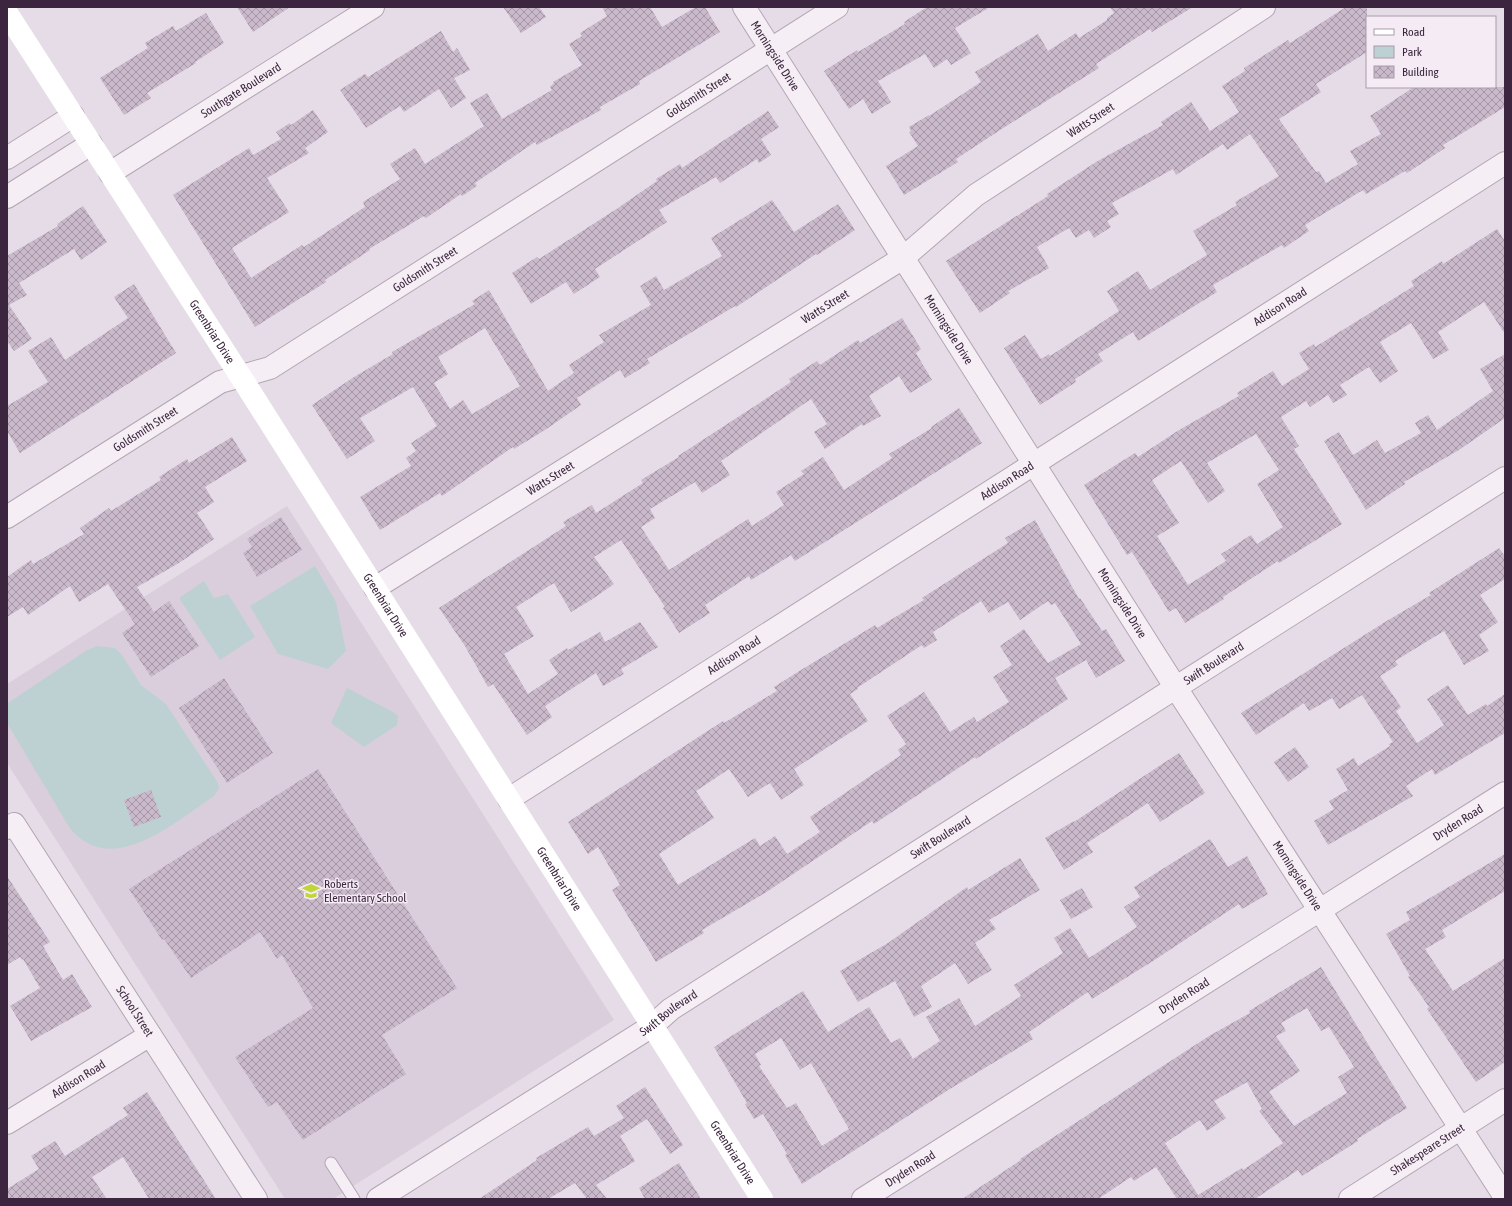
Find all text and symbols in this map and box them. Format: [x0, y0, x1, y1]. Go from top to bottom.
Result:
legend [1366, 16, 1496, 88]
street label: Morningside Drive [748, 18, 802, 93]
text: Road [1402, 25, 1425, 39]
text: Park [1402, 45, 1423, 59]
street label: Southgate Boulevard [198, 60, 284, 121]
text: Building [1402, 65, 1440, 79]
street label: Goldsmith Street [664, 69, 734, 121]
street label: Watts Street [1065, 99, 1117, 141]
street label: Goldsmith Street [390, 243, 460, 295]
street label: Addison Road [1251, 284, 1309, 329]
street label: Watts Street [799, 286, 852, 327]
street label: Morningside Drive [921, 292, 976, 367]
street label: Greenbriar Drive [186, 297, 238, 366]
street label: Goldsmith Street [111, 403, 181, 455]
street label: Watts Street [524, 458, 577, 498]
street label: Addison Road [978, 459, 1036, 503]
street label: Morningside Drive [1095, 566, 1150, 641]
street label: Greenbriar Drive [360, 571, 411, 640]
street label: Addison Road [705, 633, 763, 677]
street label: Swift Boulevard [1181, 639, 1246, 688]
street label: Dryden Road [1430, 802, 1486, 844]
street label: Swift Boulevard [908, 813, 973, 862]
street label: Morningside Drive [1270, 838, 1325, 913]
street label: Greenbriar Drive [534, 844, 585, 913]
place label: Roberts Elementary School [324, 877, 407, 905]
school or university icon: Roberts Elementary School [301, 881, 321, 901]
street label: Dryden Road [1156, 975, 1212, 1017]
street label: School Street [113, 983, 157, 1040]
street label: Swift Boulevard [637, 987, 700, 1039]
street label: Addison Road [49, 1057, 108, 1101]
street label: Greenbriar Drive [707, 1118, 758, 1187]
street label: Shakespeare Street [1388, 1120, 1468, 1178]
street label: Dryden Road [883, 1148, 938, 1190]

